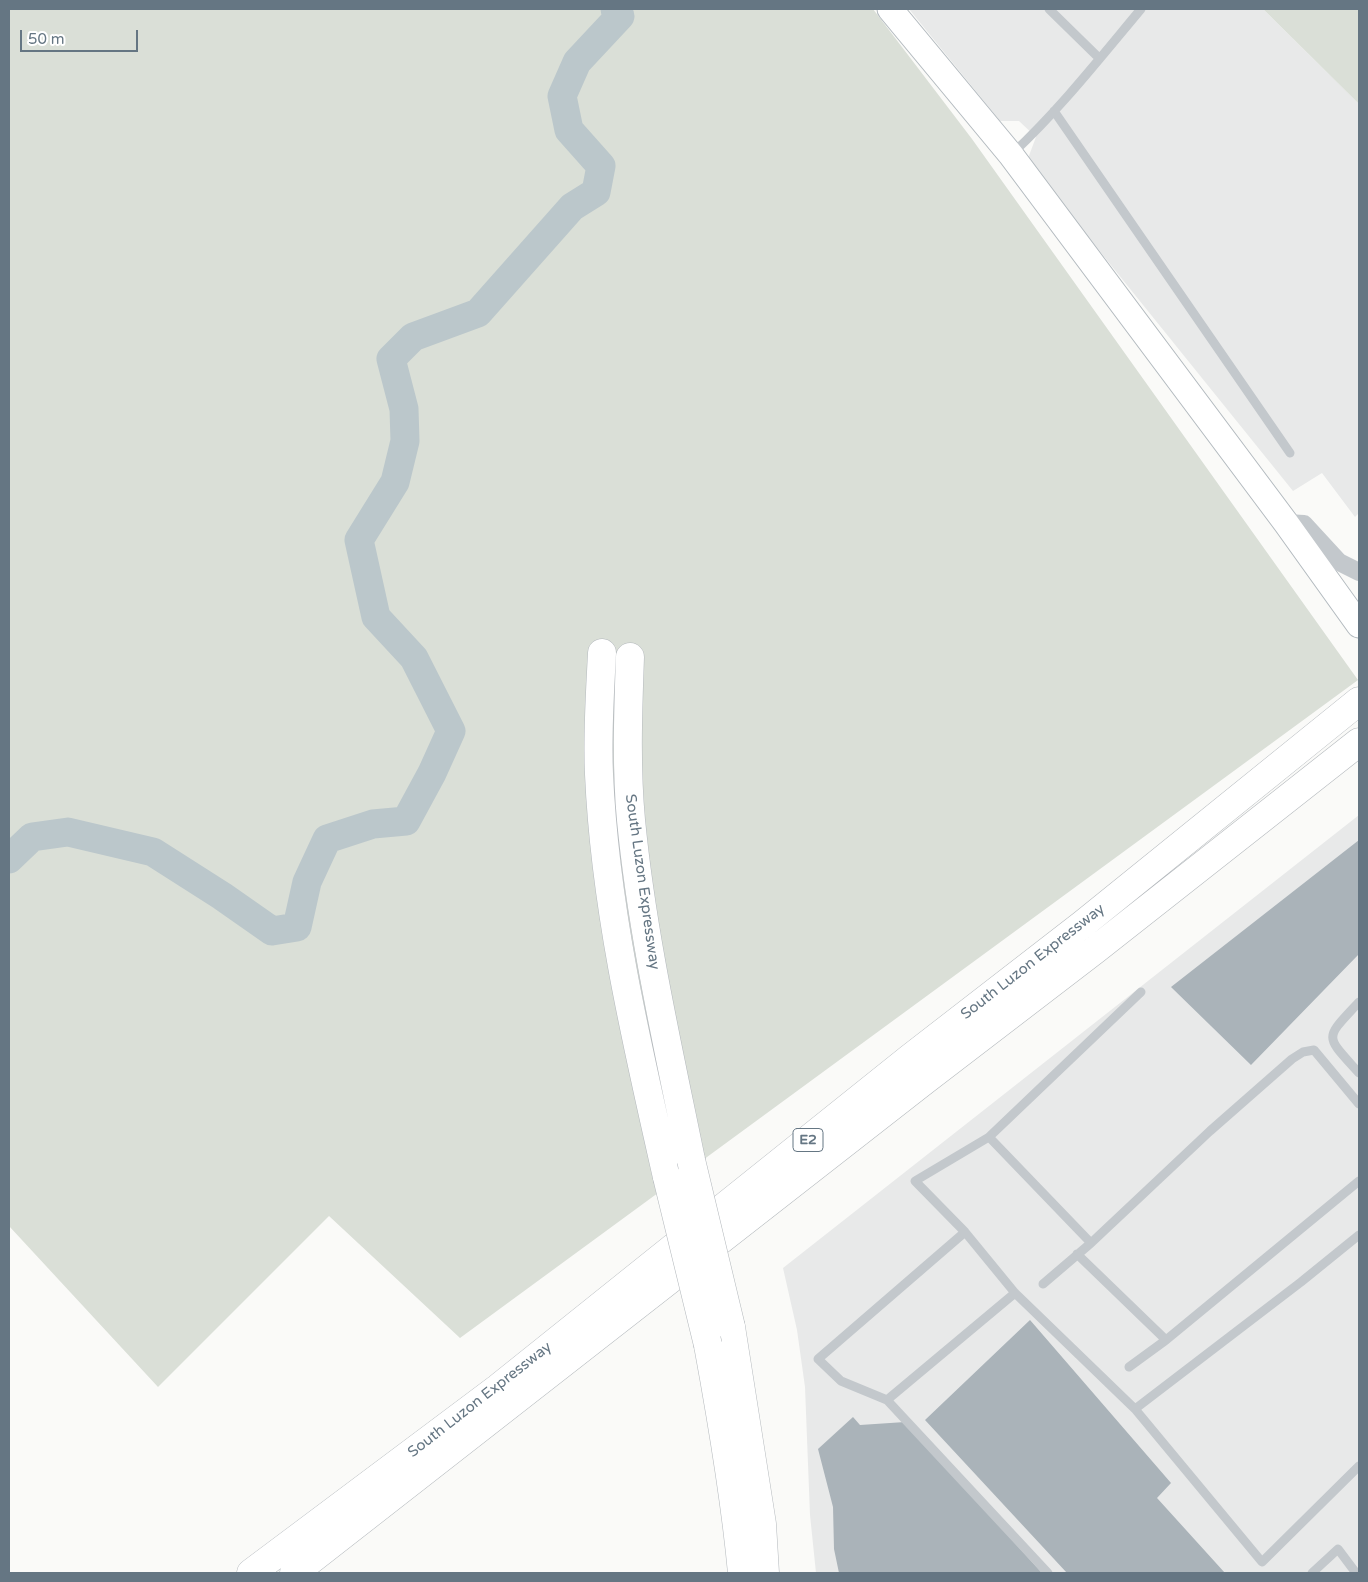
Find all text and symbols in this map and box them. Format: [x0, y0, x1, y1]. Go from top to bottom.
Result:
scale bar [22, 20, 140, 52]
text: 50 m [28, 30, 65, 48]
street label: South Luzon Expressway [621, 793, 663, 971]
street label: South Luzon Expressway [958, 900, 1108, 1024]
road number: E2 [793, 1128, 823, 1152]
street label: South Luzon Expressway [405, 1338, 555, 1462]

